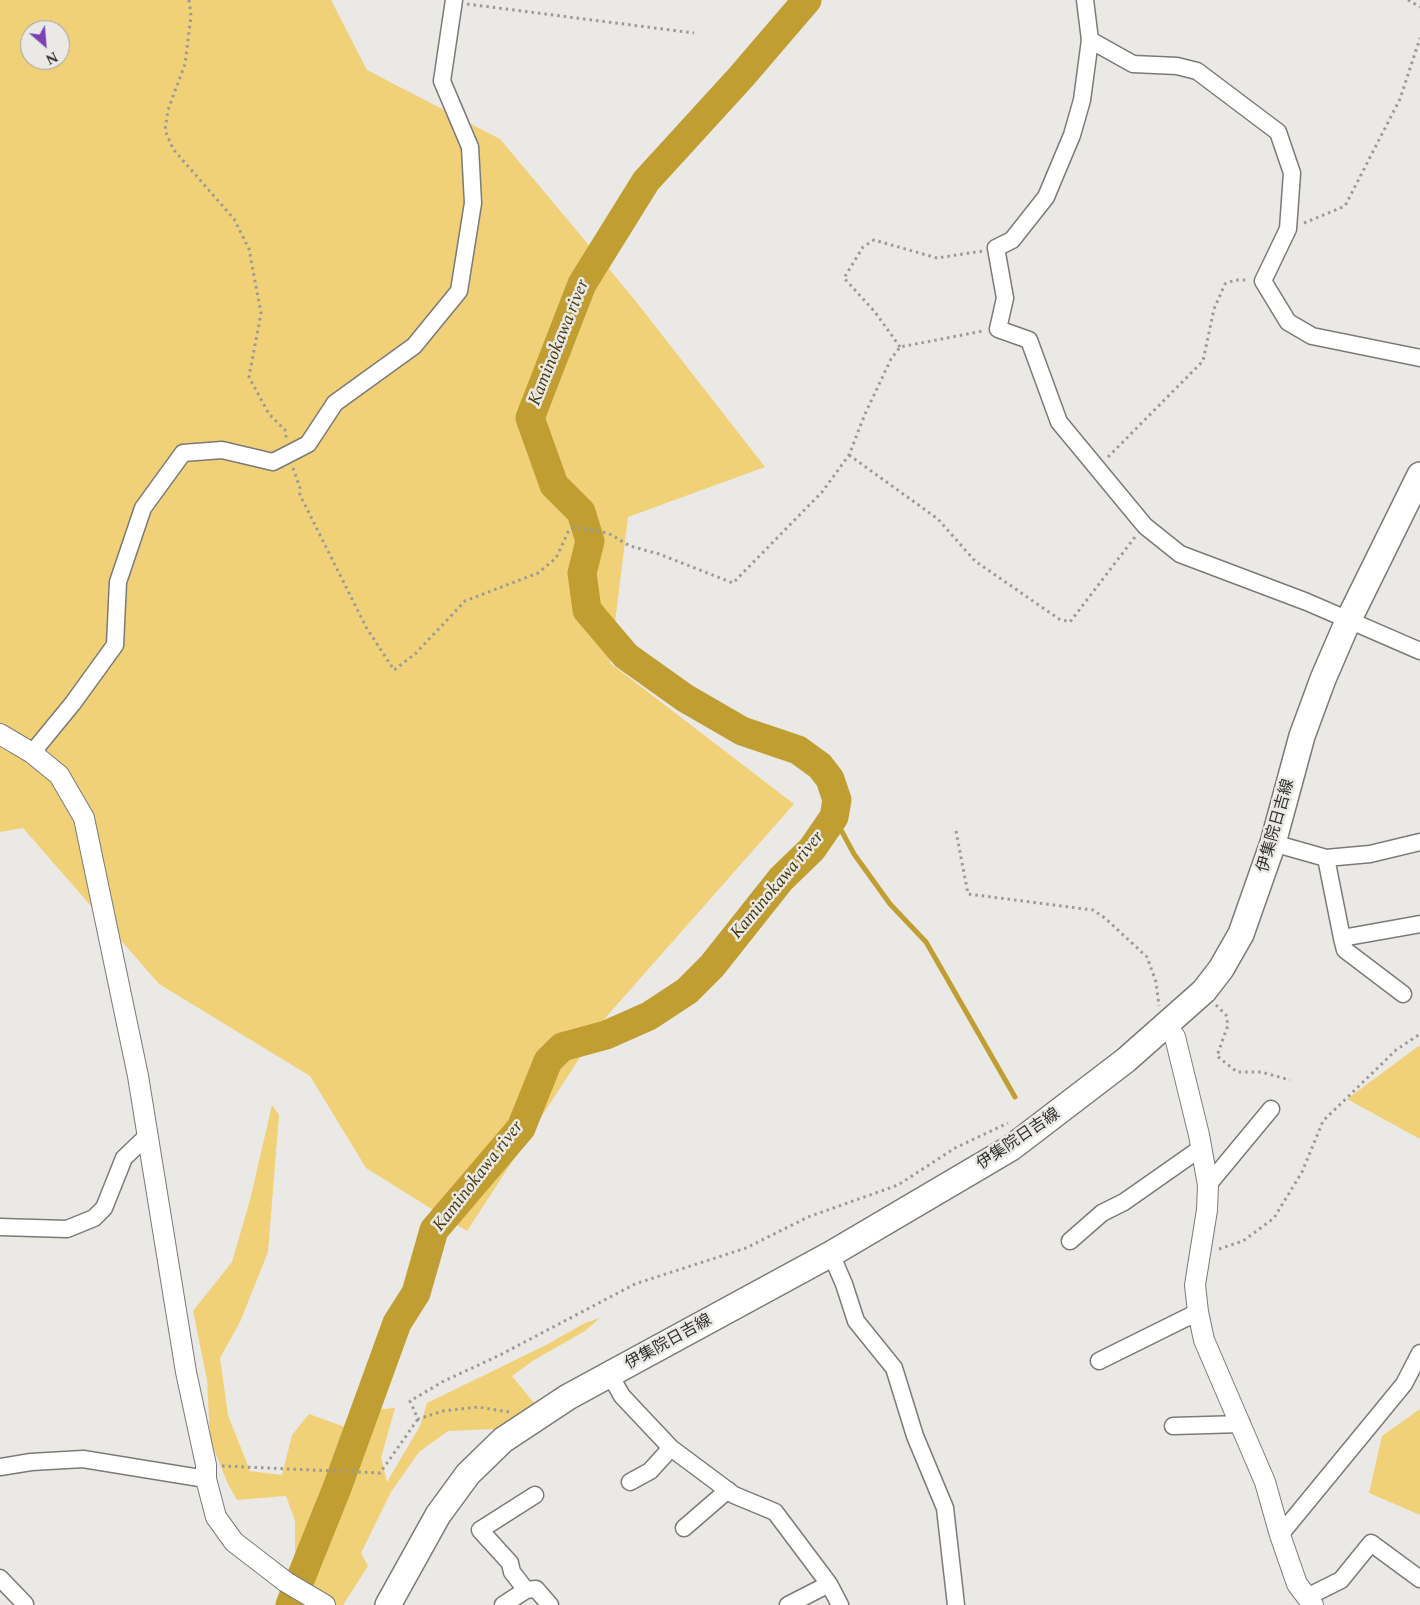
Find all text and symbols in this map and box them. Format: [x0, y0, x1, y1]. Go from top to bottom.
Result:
north arrow [20, 20, 70, 70]
text: N [42, 46, 61, 70]
water label: Kaminokawa river [525, 277, 595, 409]
street label: 伊集院日吉線 [1255, 777, 1299, 875]
water label: Kaminokawa river [727, 828, 829, 944]
street label: 伊集院日吉線 [974, 1105, 1064, 1175]
water label: Kaminokawa river [429, 1118, 529, 1236]
street label: 伊集院日吉線 [622, 1311, 716, 1375]

